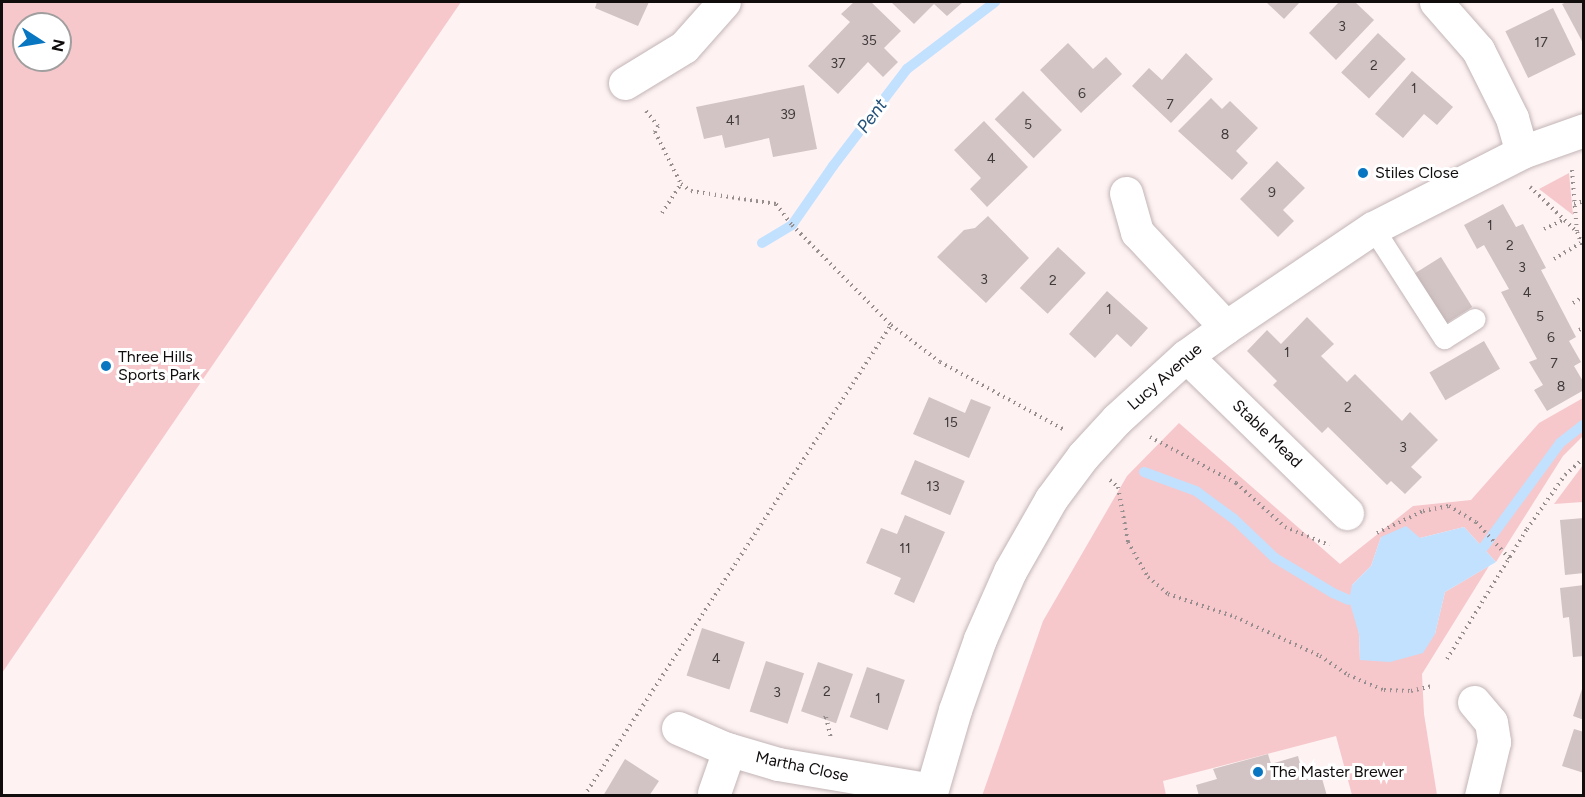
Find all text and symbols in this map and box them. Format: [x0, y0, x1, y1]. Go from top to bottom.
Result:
north arrow [12, 12, 72, 72]
house number: 3 [1338, 19, 1346, 35]
house number: 35 [861, 33, 877, 49]
house number: 17 [1534, 35, 1548, 51]
text: N [48, 37, 69, 53]
house number: 37 [830, 56, 846, 72]
house number: 2 [1370, 58, 1378, 74]
house number: 1 [1411, 81, 1417, 97]
house number: 6 [1078, 86, 1086, 102]
water label: Pent [852, 95, 892, 137]
house number: 7 [1166, 97, 1174, 113]
house number: 39 [780, 107, 796, 123]
house number: 41 [726, 113, 740, 129]
house number: 5 [1024, 117, 1032, 133]
house number: 8 [1221, 127, 1229, 143]
house number: 4 [987, 151, 995, 167]
place label: Stiles Close [1375, 163, 1459, 183]
marker: Stiles Close [1356, 166, 1370, 180]
house number: 9 [1268, 185, 1276, 201]
house number: 1 [1487, 218, 1493, 234]
house number: 2 [1506, 238, 1514, 254]
house number: 3 [1518, 260, 1526, 276]
house number: 3 [980, 272, 988, 288]
house number: 2 [1049, 273, 1057, 289]
house number: 4 [1523, 285, 1531, 301]
house number: 1 [1106, 302, 1112, 318]
house number: 5 [1536, 309, 1544, 325]
house number: 6 [1547, 330, 1555, 346]
street label: Lucy Avenue [1124, 340, 1206, 414]
house number: 1 [1284, 345, 1290, 361]
place label: Three Hills Sports Park [118, 347, 200, 385]
house number: 7 [1550, 356, 1558, 372]
marker: Three Hills Sports Park [99, 359, 113, 373]
house number: 8 [1557, 379, 1565, 395]
street label: Stable Mead [1228, 396, 1306, 472]
house number: 2 [1344, 400, 1352, 416]
house number: 15 [944, 415, 958, 431]
house number: 3 [1399, 440, 1407, 456]
house number: 13 [926, 479, 940, 495]
house number: 11 [899, 541, 911, 557]
house number: 4 [712, 651, 720, 667]
house number: 2 [823, 684, 831, 700]
house number: 3 [773, 685, 781, 701]
house number: 1 [875, 691, 881, 707]
street label: Martha Close [754, 748, 850, 786]
place label: The Master Brewer [1270, 762, 1404, 782]
marker: The Master Brewer [1251, 765, 1265, 779]

